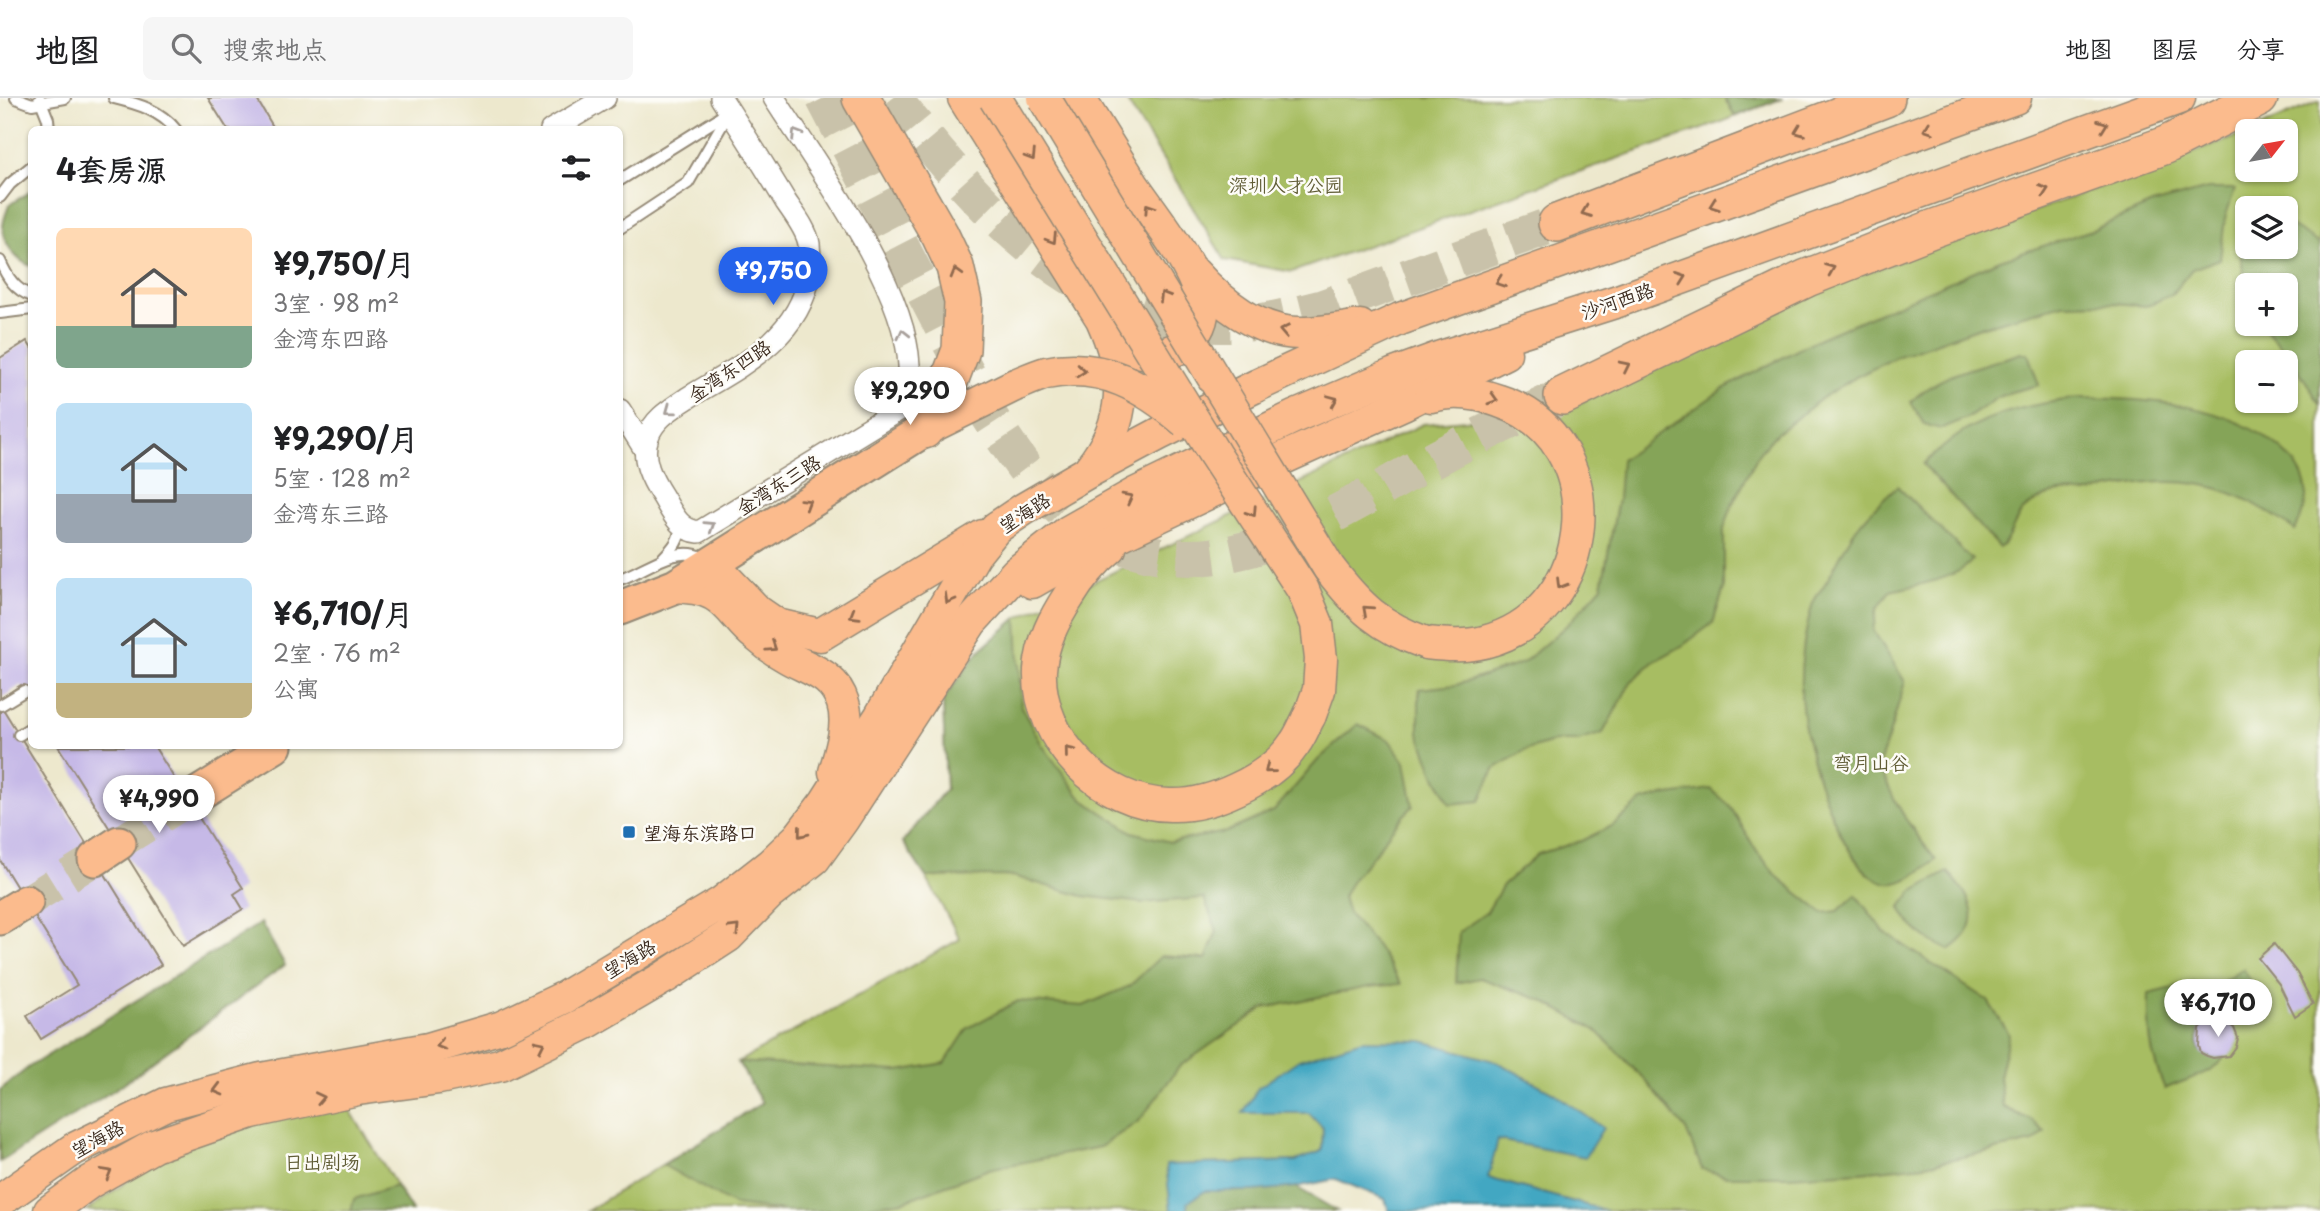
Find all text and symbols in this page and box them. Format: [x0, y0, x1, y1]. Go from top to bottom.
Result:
search box [143, 17, 633, 80]
text: 地图 [35, 23, 101, 73]
icon: search [167, 29, 205, 67]
text: 搜索地点 [223, 29, 327, 68]
text: 地图 [2065, 30, 2113, 66]
text: 图层 [2151, 30, 2199, 66]
text: 分享 [2237, 30, 2285, 66]
one-way arrow [2096, 119, 2108, 133]
north arrow [2235, 119, 2298, 182]
map controls [2235, 119, 2298, 413]
one-way arrow [1922, 121, 1934, 135]
one-way arrow [1793, 123, 1805, 137]
one-way arrow [792, 129, 805, 142]
text: 4套房源 [56, 146, 166, 191]
icon: filters [557, 149, 595, 187]
one-way arrow [1022, 149, 1035, 162]
park label: 深圳人才公园 [1229, 170, 1343, 198]
one-way arrow [2037, 184, 2049, 198]
button: layers [2235, 196, 2298, 259]
one-way arrow [1708, 197, 1720, 211]
one-way arrow [1144, 203, 1157, 216]
one-way arrow [1581, 203, 1593, 217]
one-way arrow [1043, 232, 1056, 245]
text: ¥9,750/月 [273, 240, 415, 285]
pin: ¥9,750 [716, 248, 830, 307]
text: ¥9,750 [735, 252, 811, 287]
icon: home [112, 256, 196, 340]
one-way arrow [1824, 263, 1836, 277]
one-way arrow [949, 268, 964, 280]
one-way arrow [1675, 272, 1687, 286]
button: + [2235, 273, 2298, 336]
one-way arrow [1494, 274, 1506, 288]
street label: 沙河西路 [1577, 274, 1657, 326]
text: 3室 · 98 m² [273, 285, 399, 320]
one-way arrow [1160, 291, 1173, 304]
text: 金湾东四路 [273, 320, 388, 355]
one-way arrow [1278, 324, 1290, 339]
one-way arrow [897, 328, 911, 340]
street label: 金湾东四路 [682, 332, 776, 408]
button: − [2235, 350, 2298, 413]
one-way arrow [1618, 360, 1630, 374]
one-way arrow [1076, 363, 1087, 378]
pin: ¥9,290 [853, 368, 967, 427]
text: ¥9,290 [870, 372, 950, 407]
one-way arrow [1487, 390, 1499, 405]
one-way arrow [1326, 394, 1338, 408]
one-way arrow [665, 402, 678, 415]
text: ¥9,290/月 [273, 415, 419, 460]
icon: home [112, 431, 196, 515]
street label: 金湾东三路 [730, 447, 826, 521]
text: 5室 · 128 m² [273, 460, 411, 495]
street label: 望海路 [992, 485, 1056, 539]
one-way arrow [1121, 493, 1133, 506]
text: 金湾东三路 [273, 495, 388, 530]
one-way arrow [799, 499, 812, 512]
one-way arrow [1244, 504, 1257, 517]
one-way arrow [702, 521, 715, 534]
one-way arrow [1556, 576, 1569, 589]
text: ¥6,710/月 [273, 590, 414, 635]
one-way arrow [944, 591, 957, 604]
icon: home [112, 606, 196, 690]
one-way arrow [848, 606, 861, 619]
one-way arrow [1362, 606, 1375, 619]
text: 2室 · 76 m² [273, 635, 401, 670]
one-way arrow [764, 638, 777, 651]
text: 公寓 [273, 670, 319, 705]
one-way arrow [1064, 746, 1077, 758]
park label: 弯月山谷 [1833, 748, 1909, 776]
one-way arrow [1265, 761, 1278, 773]
pin: ¥4,990 [102, 776, 216, 835]
text: ¥4,990 [119, 780, 199, 815]
place label: 望海东滨路口 [643, 818, 757, 846]
marker: 望海东滨路口 [621, 824, 637, 840]
one-way arrow [798, 824, 810, 837]
one-way arrow [726, 924, 739, 937]
street label: 望海路 [597, 931, 661, 985]
pin: ¥6,710 [2161, 979, 2275, 1039]
text: ¥6,710 [2180, 984, 2256, 1019]
one-way arrow [435, 1037, 447, 1051]
one-way arrow [533, 1039, 545, 1053]
one-way arrow [212, 1082, 224, 1096]
one-way arrow [314, 1091, 326, 1106]
street label: 望海路 [65, 1112, 129, 1164]
park label: 日出剧场 [284, 1147, 360, 1175]
one-way arrow [100, 1168, 112, 1181]

